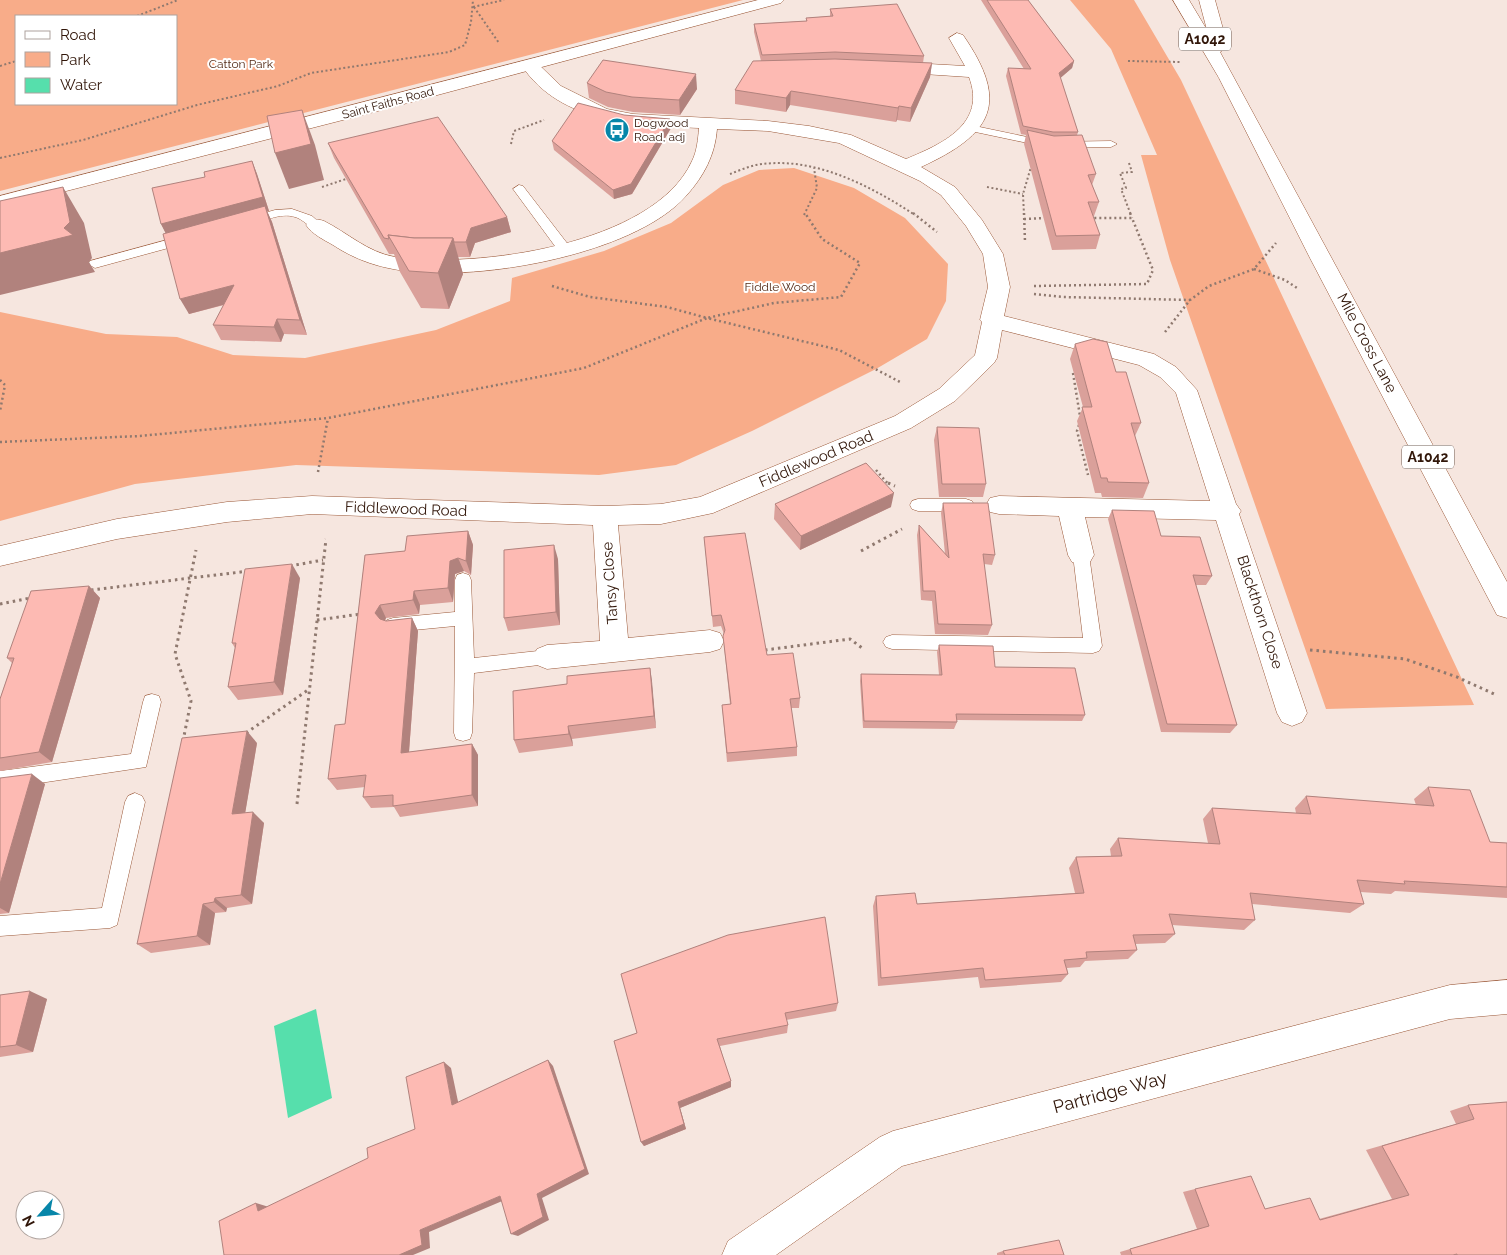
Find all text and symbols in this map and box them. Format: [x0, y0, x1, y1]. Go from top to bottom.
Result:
legend [15, 15, 178, 105]
text: Road [60, 26, 96, 44]
road number: A1042 [1179, 28, 1231, 50]
text: Park [60, 51, 91, 69]
park label: Catton Park [209, 57, 274, 71]
text: Water [60, 76, 103, 94]
street label: Saint Faiths Road [341, 84, 435, 122]
place label: Dogwood Road, adj [634, 116, 688, 144]
bus stop icon: Dogwood Road, adj [604, 117, 630, 143]
park label: Fiddle Wood [744, 280, 816, 294]
street label: Mile Cross Lane [1333, 290, 1401, 396]
street label: Fiddlewood Road [756, 427, 876, 491]
road number: A1042 [1402, 446, 1454, 468]
street label: Fiddlewood Road [345, 498, 467, 520]
street label: Tansy Close [598, 541, 622, 625]
street label: Blackthorn Close [1233, 553, 1287, 671]
street label: Partridge Way [1051, 1067, 1170, 1117]
north arrow [15, 1190, 65, 1240]
text: N [19, 1213, 38, 1229]

